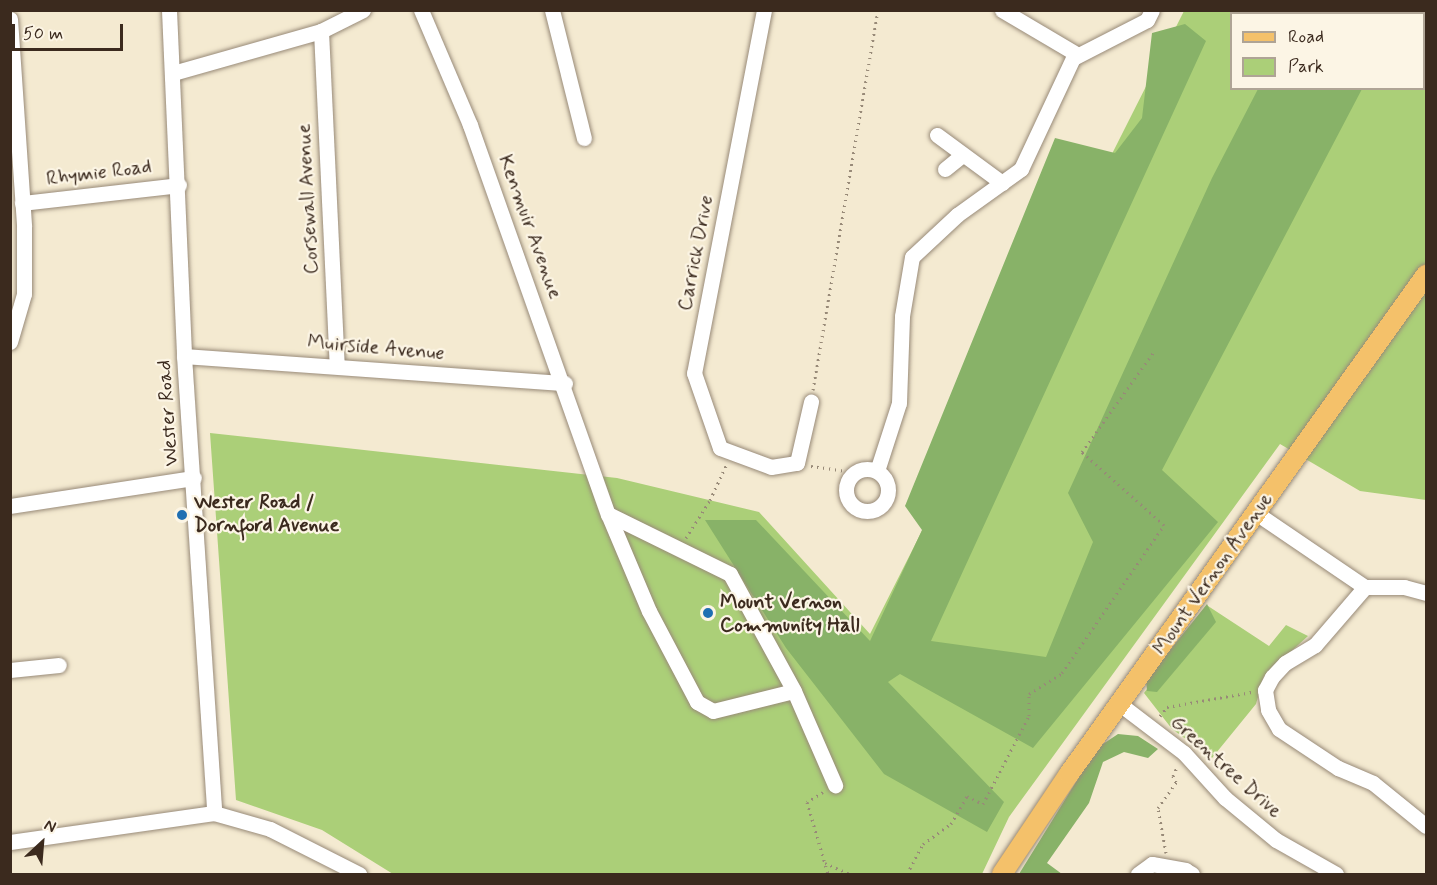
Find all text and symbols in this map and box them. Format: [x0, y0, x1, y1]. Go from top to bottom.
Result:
scale bar [15, 12, 126, 50]
legend [1230, 12, 1425, 90]
text: 50 m [23, 22, 63, 46]
text: Road [1288, 25, 1324, 49]
text: Park [1288, 55, 1324, 79]
street label: Corsewall Avenue [292, 123, 324, 275]
street label: Kenmuir Avenue [494, 154, 566, 300]
street label: Rhymie Road [45, 155, 153, 191]
street label: Carrick Drive [673, 194, 719, 312]
street label: Muirside Avenue [305, 330, 447, 366]
street label: Wester Road [152, 360, 184, 466]
street label: Mount Vernon Avenue [1149, 489, 1277, 659]
place label: Wester Road / Dornford Avenue [194, 491, 341, 538]
marker: Wester Road / Dornford Avenue [175, 508, 189, 522]
place label: Mount Vernon Community Hall [720, 590, 859, 637]
marker: Mount Vernon Community Hall [701, 606, 715, 620]
street label: Greentree Drive [1165, 711, 1287, 823]
north arrow [12, 813, 72, 873]
text: N [41, 815, 60, 838]

